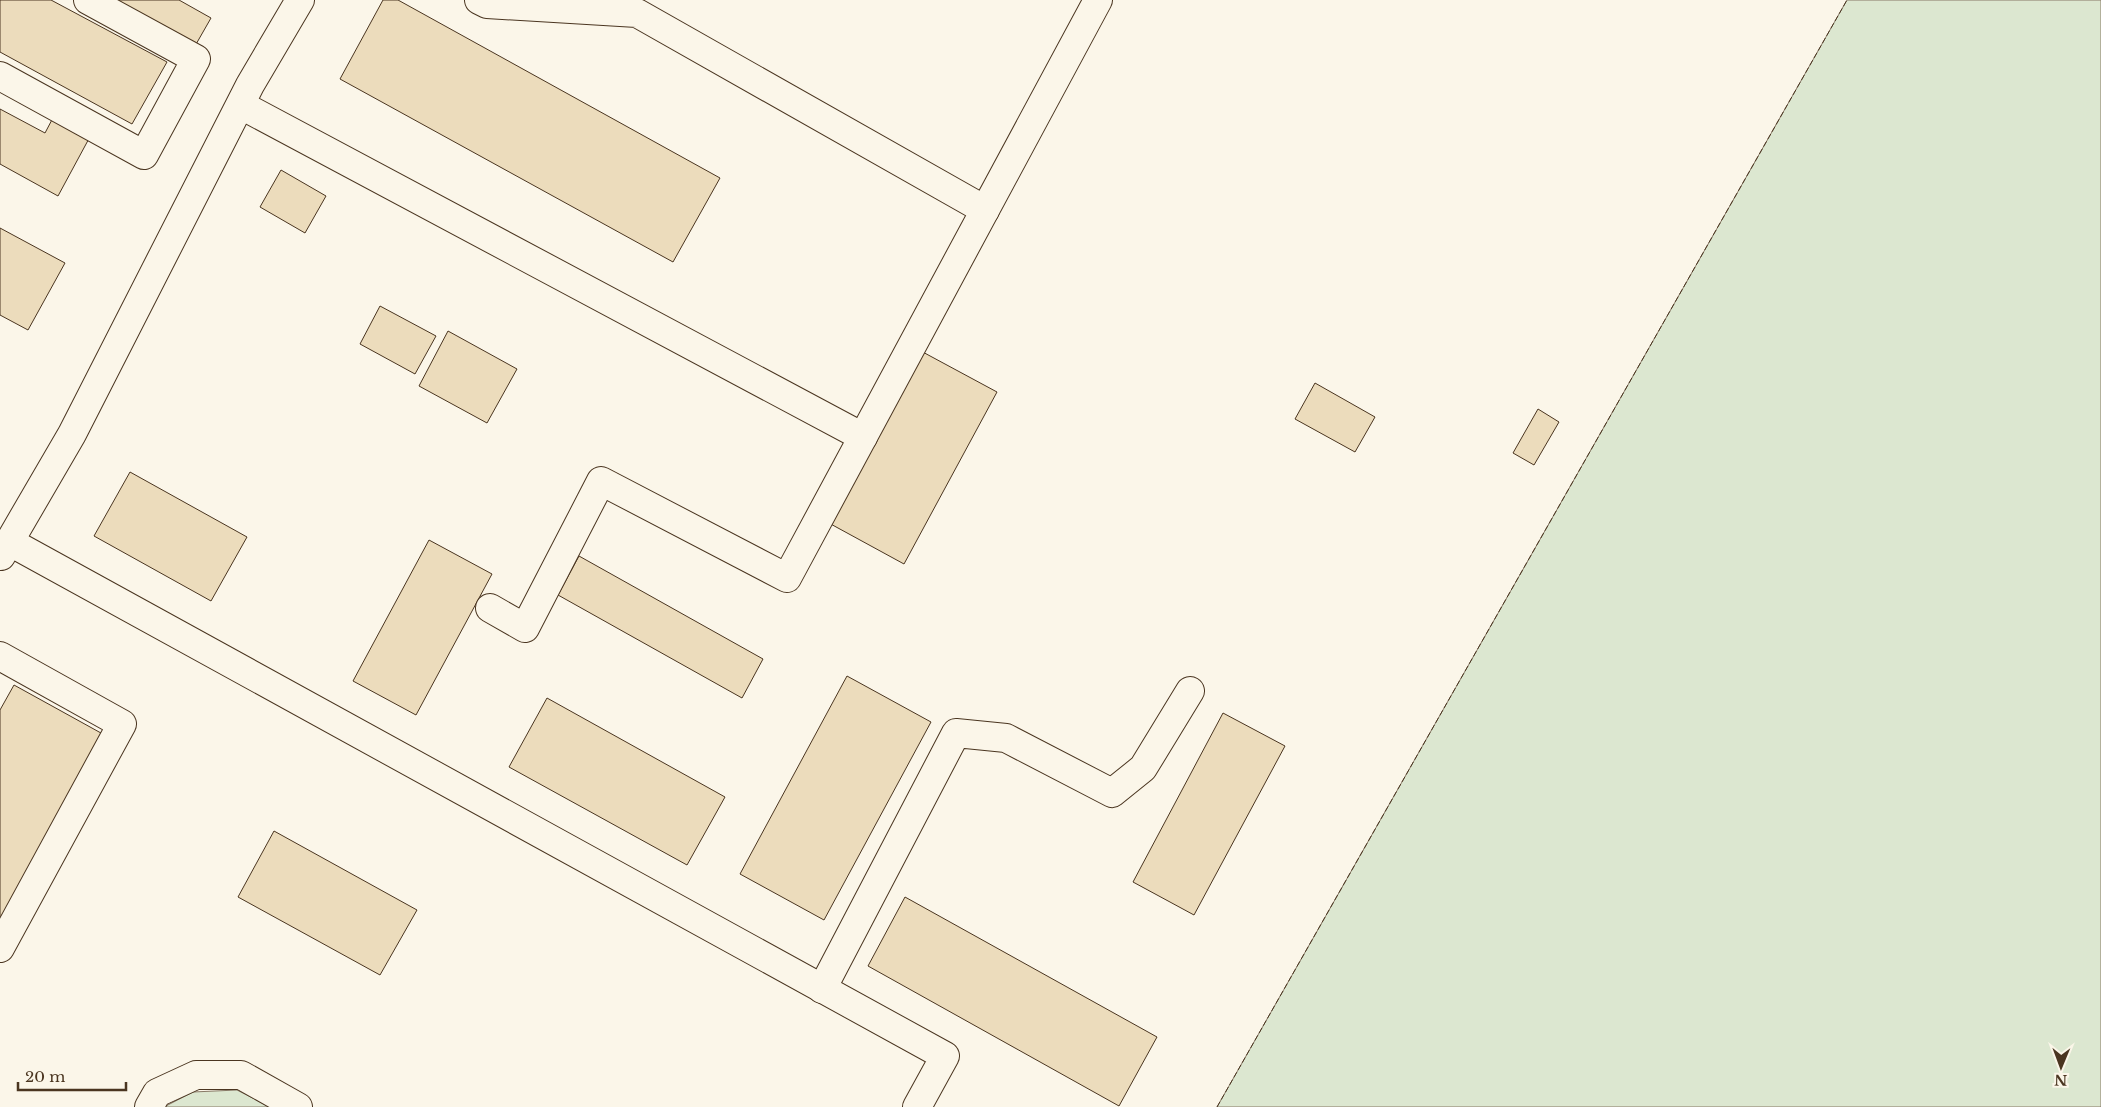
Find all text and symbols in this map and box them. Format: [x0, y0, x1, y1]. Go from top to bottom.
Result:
north arrow [2036, 1042, 2086, 1092]
scale bar [18, 1060, 125, 1092]
text: 20 m [25, 1067, 65, 1086]
text: N [2054, 1071, 2068, 1089]

